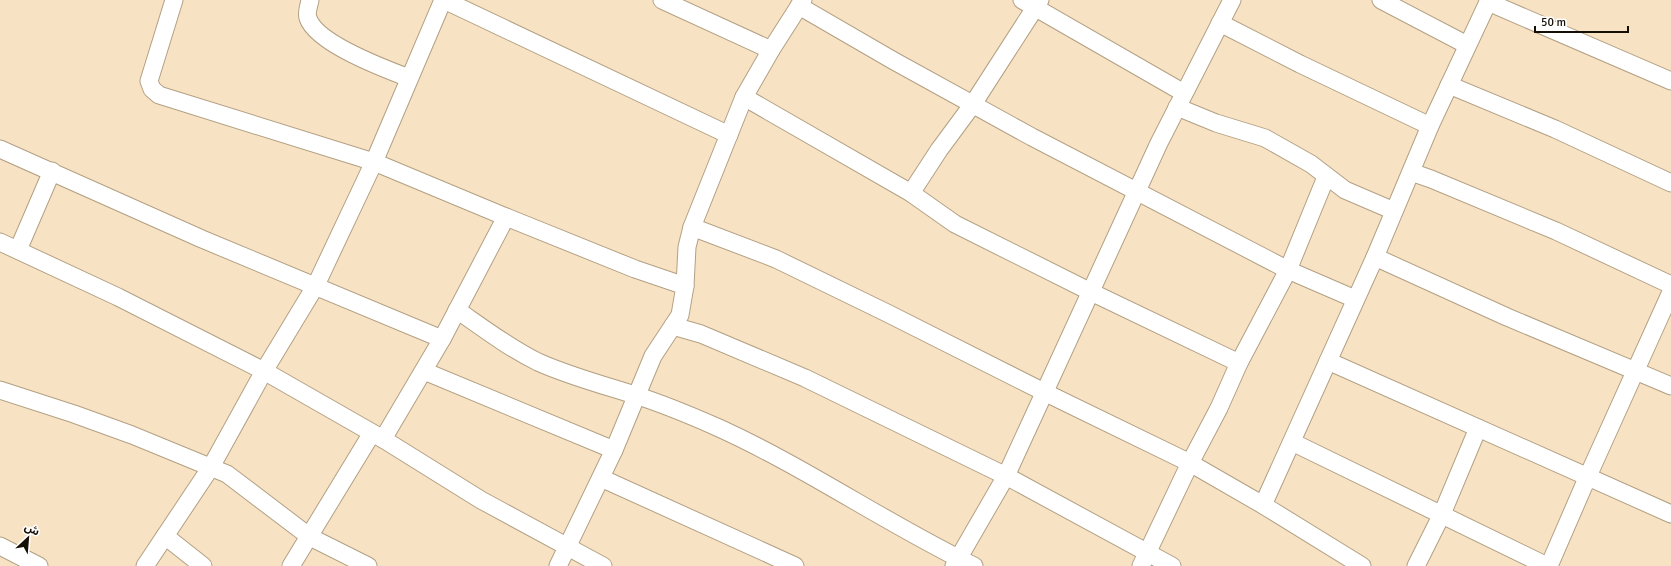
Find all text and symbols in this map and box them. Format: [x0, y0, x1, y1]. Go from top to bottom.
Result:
scale bar [1535, 8, 1628, 34]
text: 50 m [1541, 15, 1566, 30]
north arrow [8, 518, 48, 558]
text: ش [23, 520, 42, 539]

